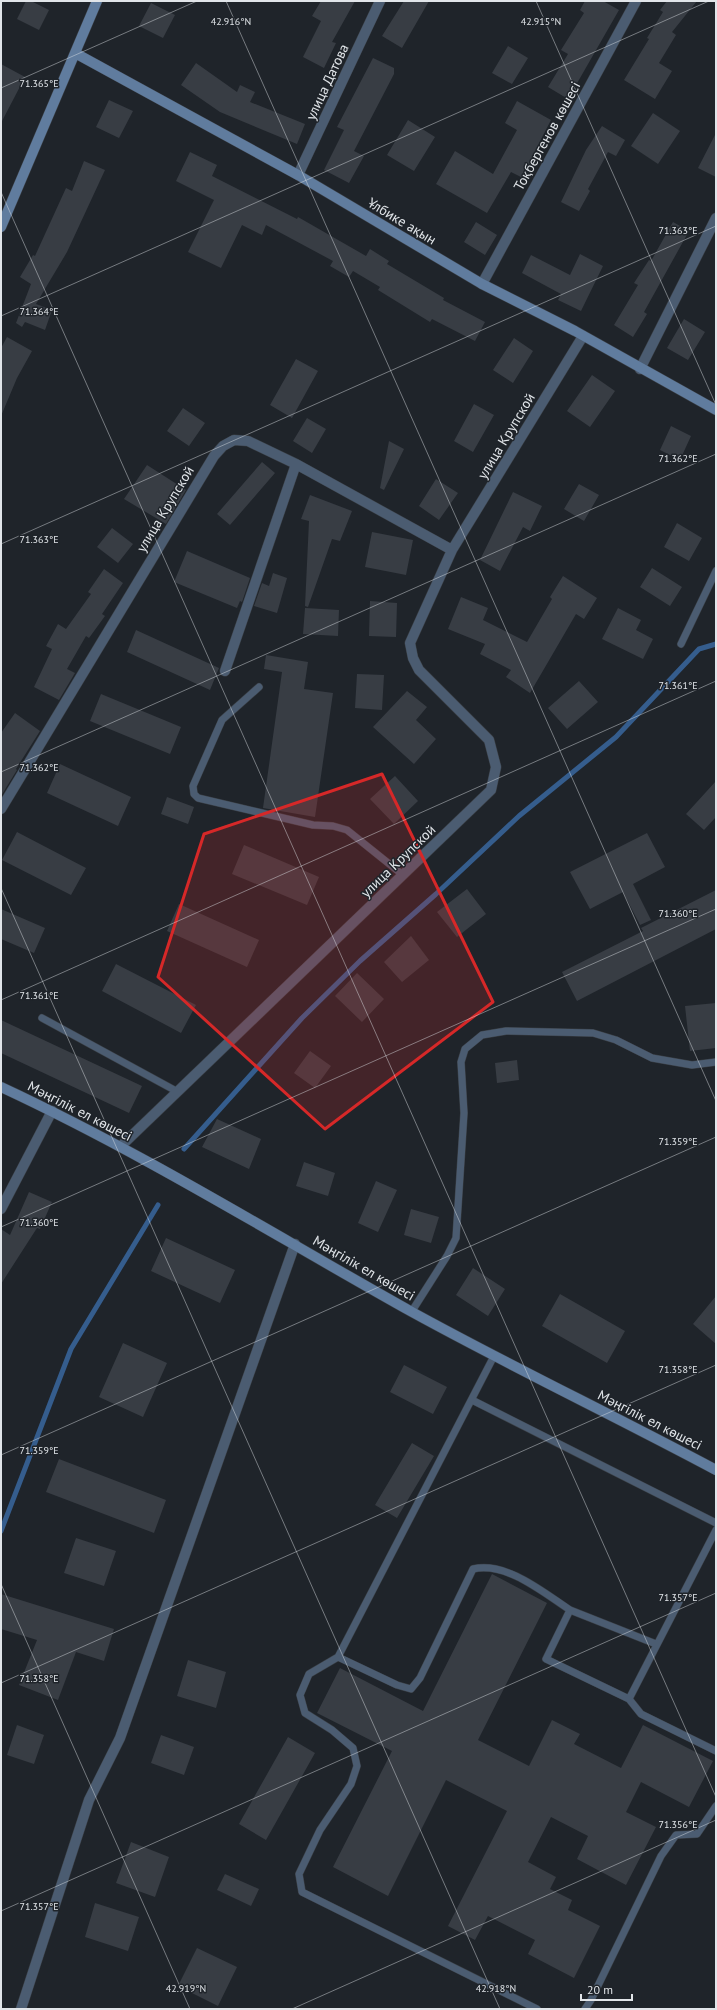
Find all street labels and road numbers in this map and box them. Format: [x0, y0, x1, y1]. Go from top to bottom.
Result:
street label: улица Датова [301, 41, 353, 123]
street label: Тоқбергенов көшесі [510, 78, 584, 194]
street label: Ұлбике ақын [364, 193, 440, 249]
street label: улица Крупской [473, 390, 539, 482]
street label: улица Крупской [132, 463, 198, 555]
street label: улица Крупской [357, 821, 439, 901]
street label: Мәңгілік ел көшесі [25, 1077, 135, 1145]
street label: Мәңгілік ел көшесі [310, 1231, 418, 1305]
street label: Мәңгілік ел көшесі [595, 1386, 705, 1454]

